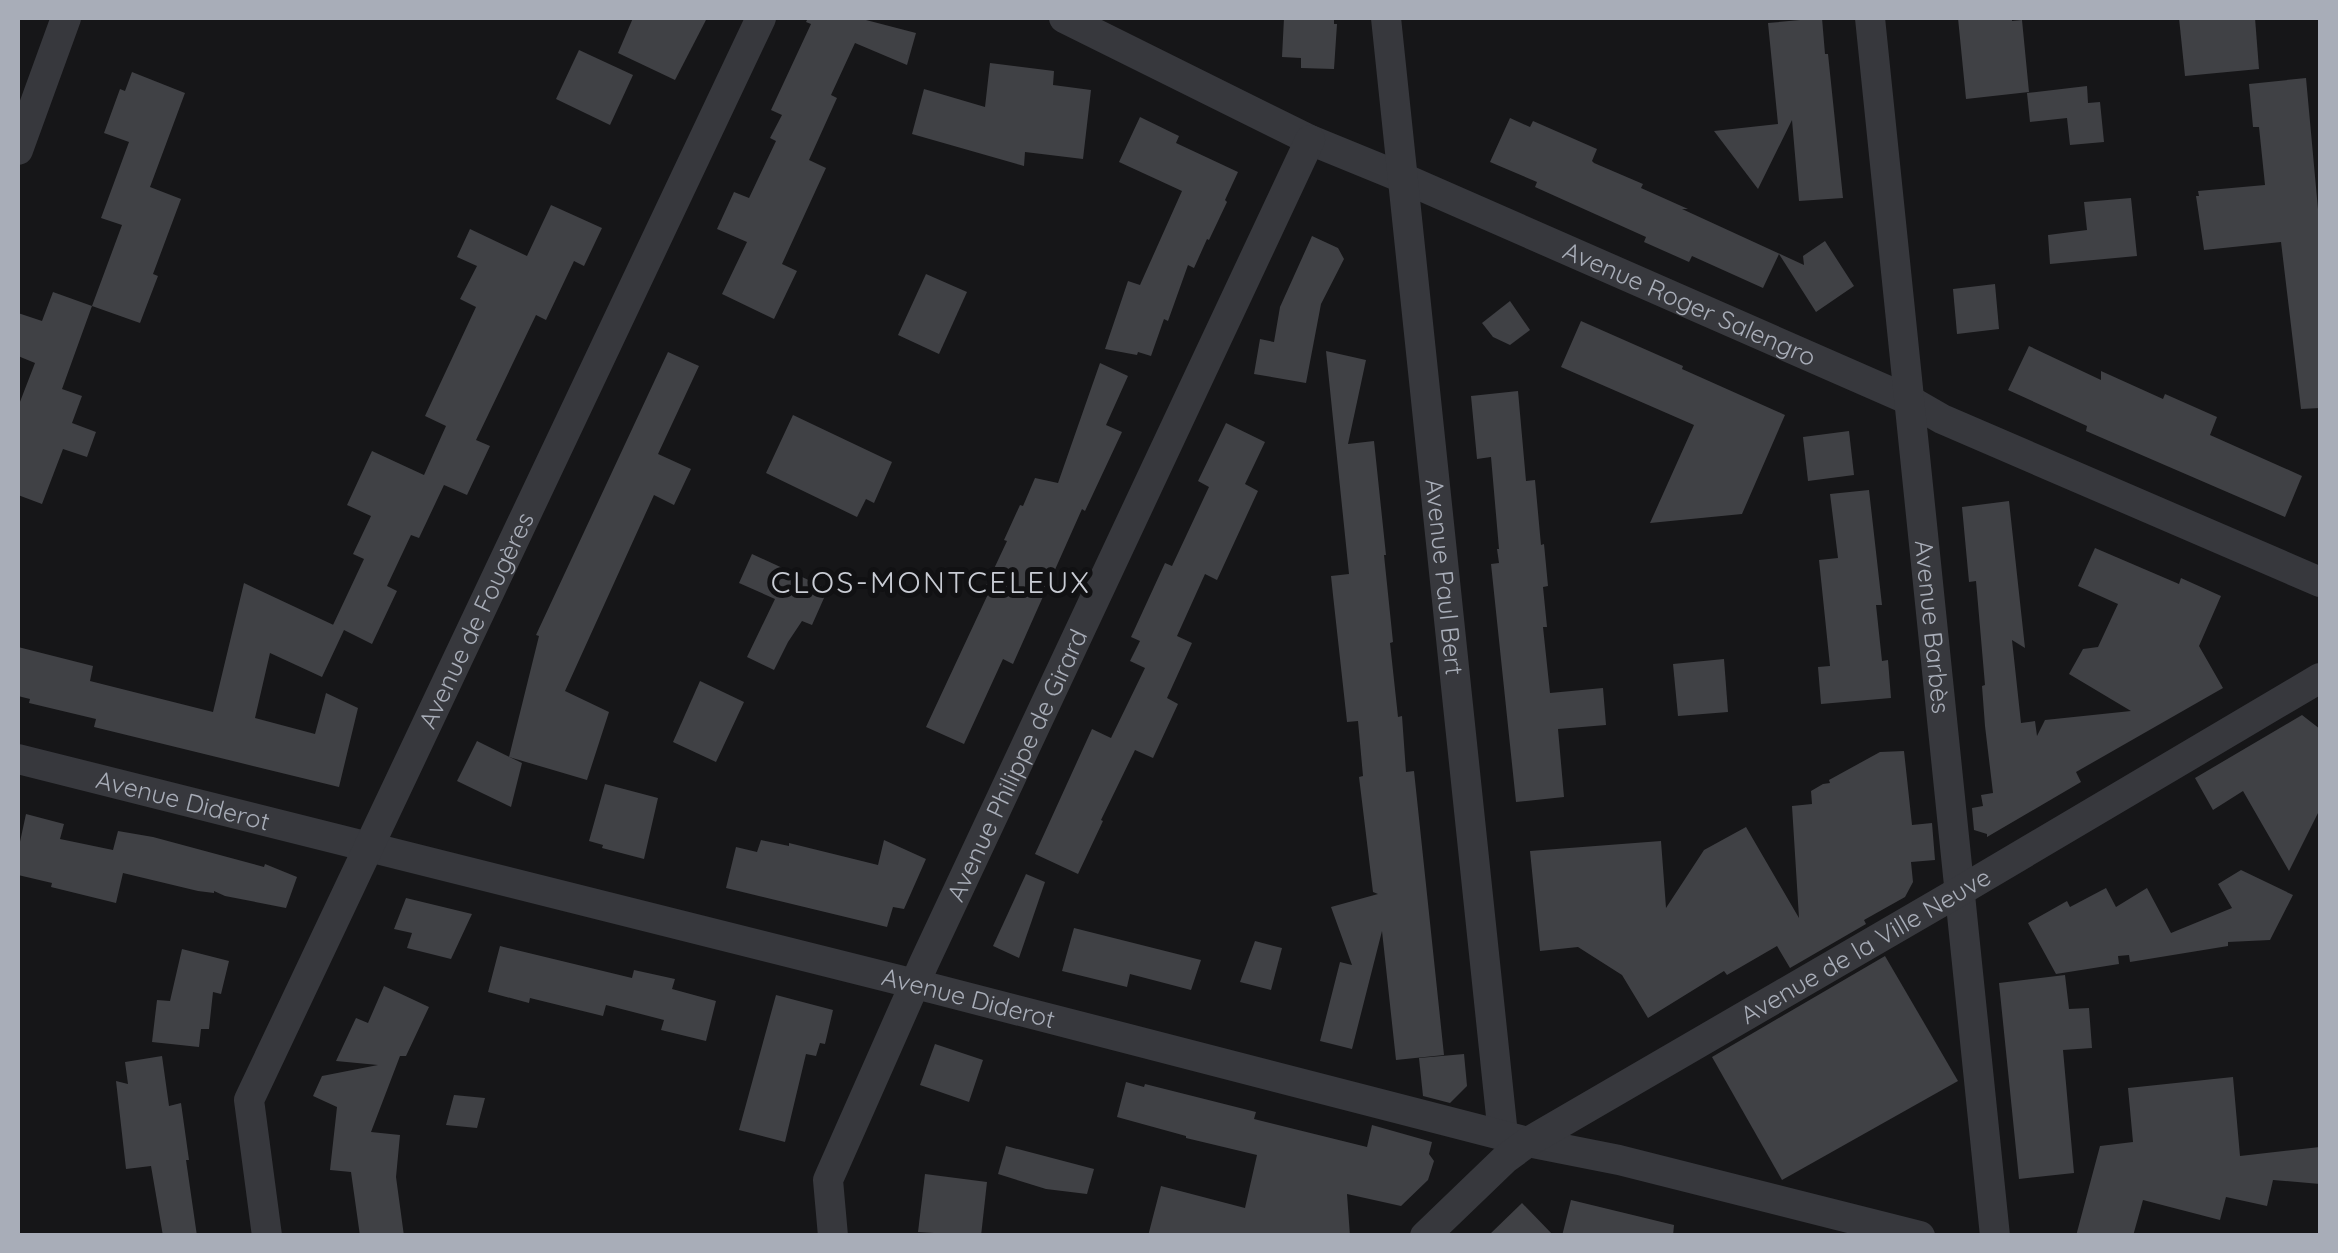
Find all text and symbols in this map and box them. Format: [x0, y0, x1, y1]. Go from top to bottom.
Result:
street label: Avenue Roger Salengro [1559, 234, 1821, 372]
street label: Avenue Paul Bert [1419, 477, 1471, 677]
street label: Avenue de Fougères [411, 507, 540, 733]
street label: Avenue Barbès [1909, 538, 1957, 715]
district label: CLOS-MONTCELEUX [771, 563, 1091, 601]
street label: Avenue Philippe de Girard [939, 624, 1093, 906]
street label: Avenue Diderot [93, 763, 273, 837]
street label: Avenue de la Ville Neuve [1735, 860, 1996, 1030]
street label: Avenue Diderot [879, 960, 1059, 1034]

